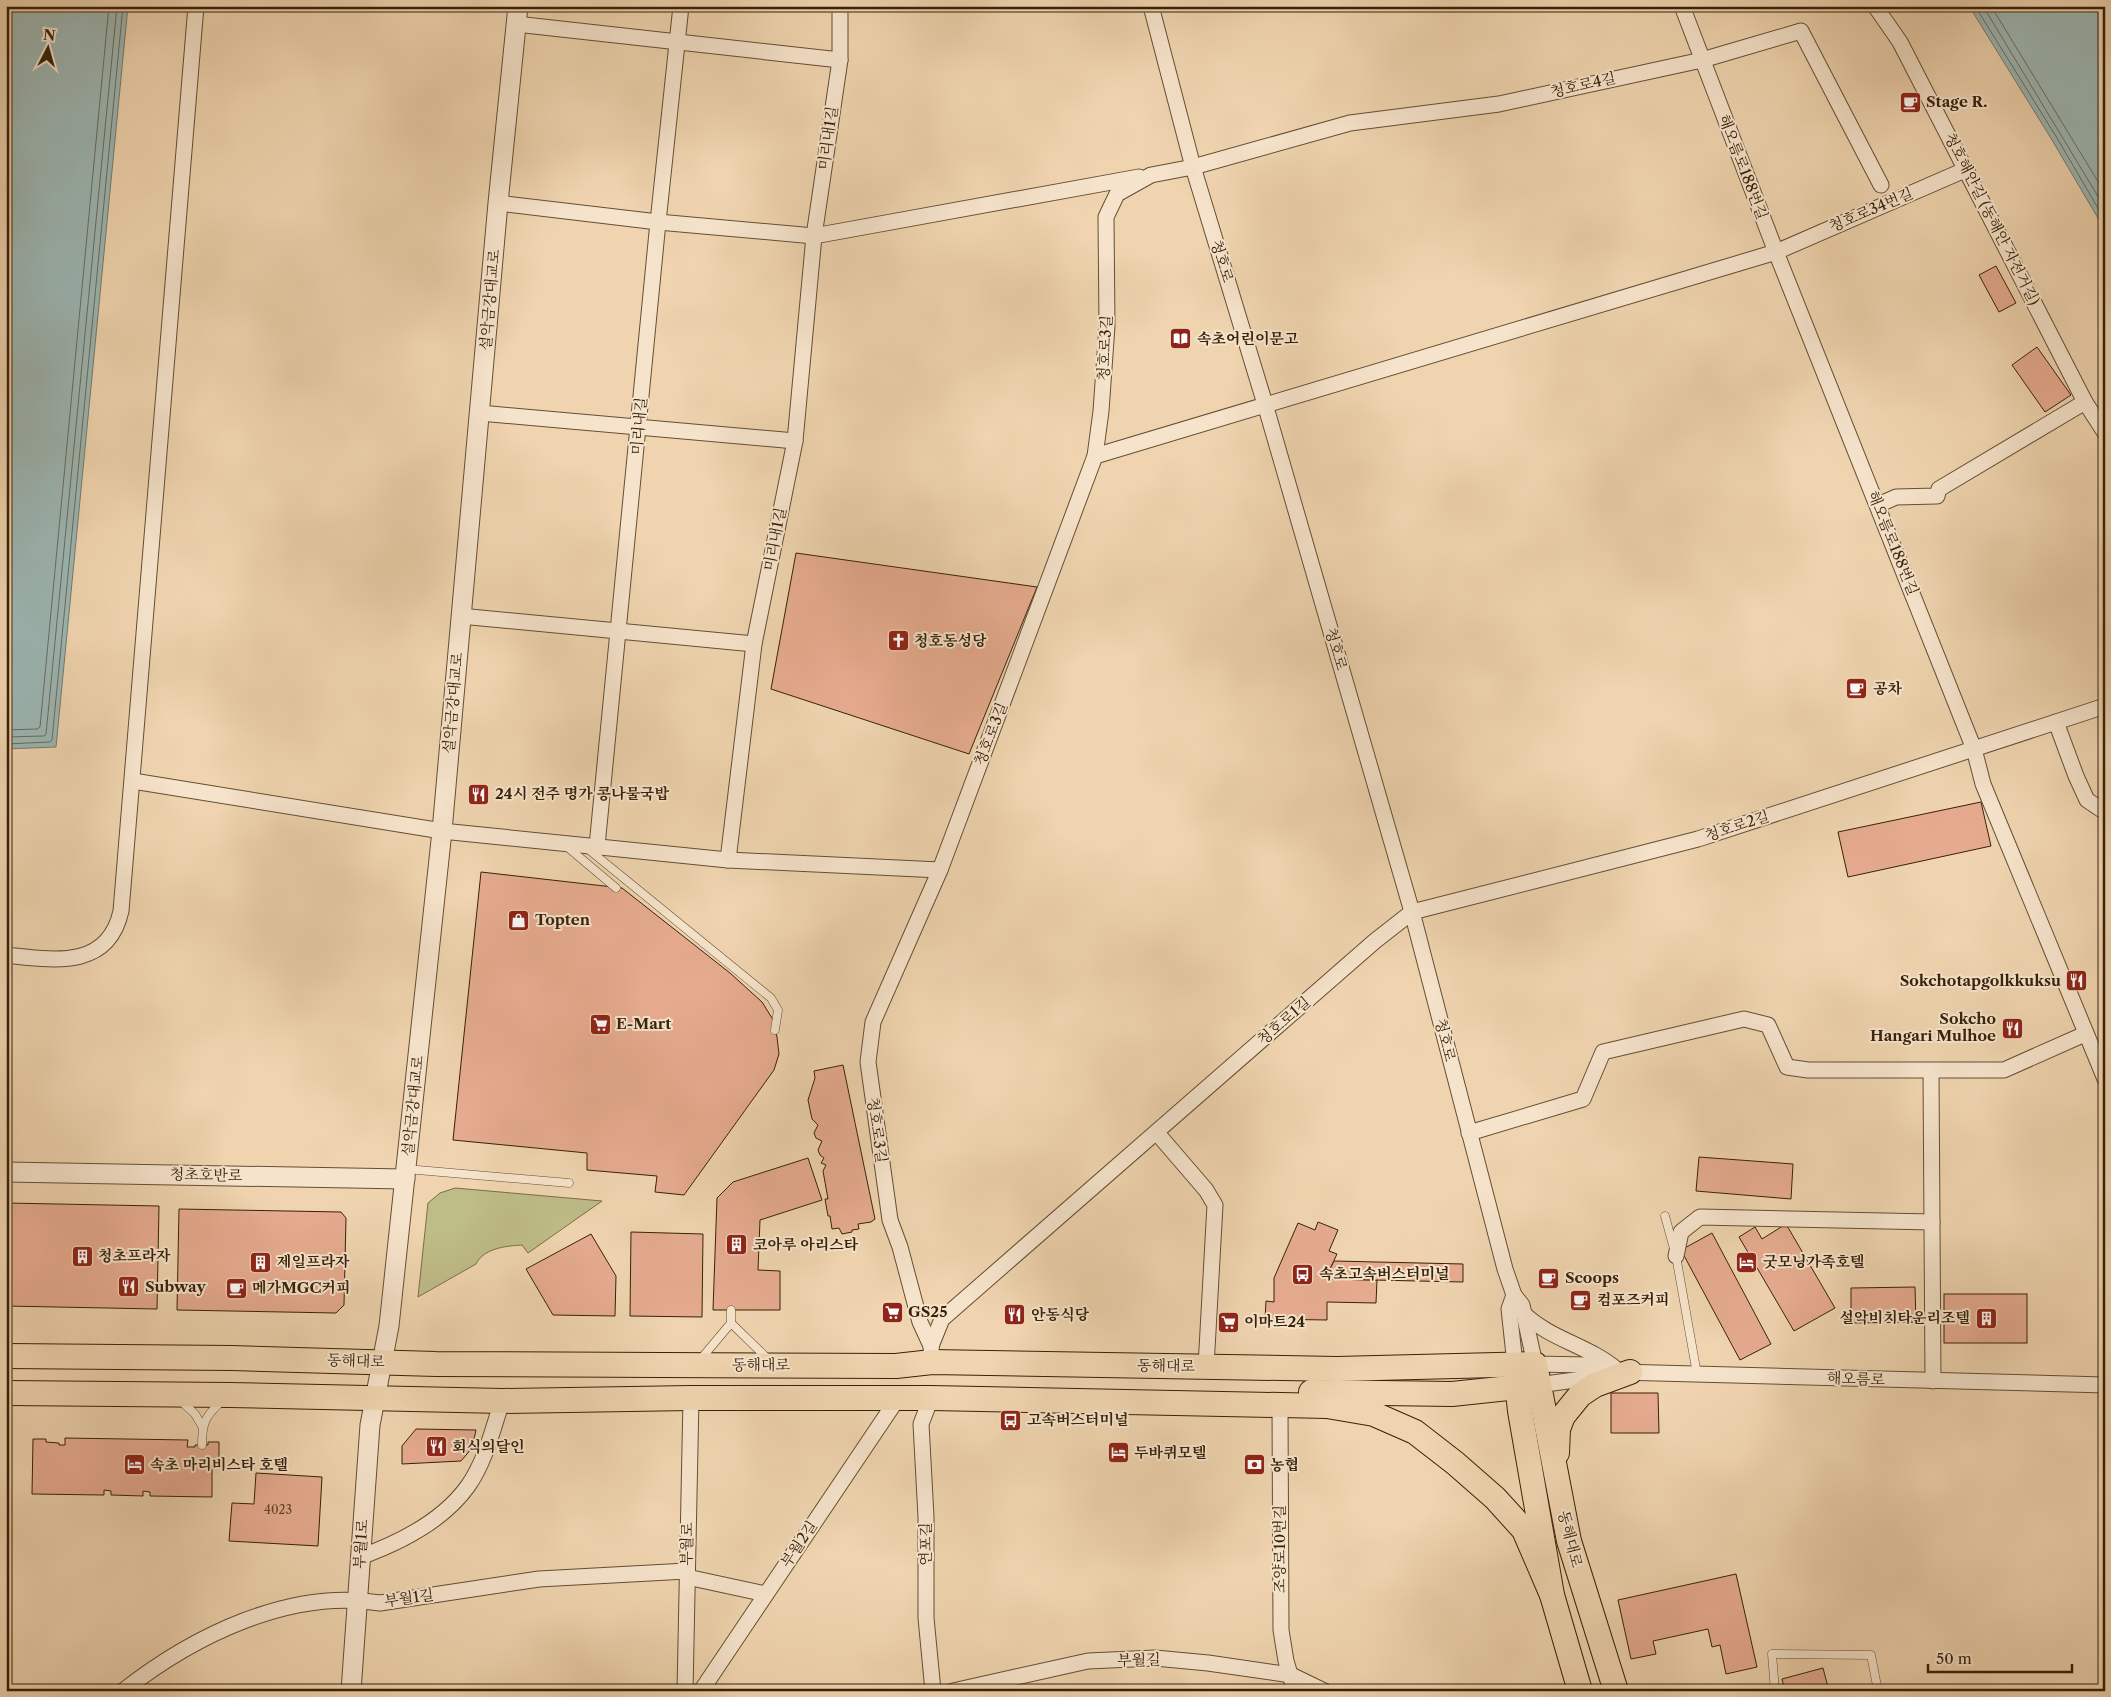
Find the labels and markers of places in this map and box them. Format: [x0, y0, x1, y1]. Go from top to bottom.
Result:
cafe icon: Stage R. [1898, 90, 1922, 114]
place label: Stage R. [1926, 92, 1987, 111]
library icon: 속초어린이문고 [1169, 327, 1193, 351]
place label: 속초어린이문고 [1197, 329, 1299, 348]
church icon: 청호동성당 [886, 629, 910, 653]
place label: 청호동성당 [914, 631, 987, 650]
cafe icon: 공차 [1845, 677, 1869, 701]
place label: 공차 [1873, 679, 1902, 698]
restaurant icon: 24시 전주 명가 콩나물국밥 [467, 782, 491, 806]
place label: 24시 전주 명가 콩나물국밥 [495, 784, 669, 803]
shop icon: Topten [507, 908, 531, 932]
place label: Topten [535, 910, 591, 929]
restaurant icon: Sokchotapgolkkuksu [2065, 969, 2089, 993]
place label: Sokchotapgolkkuksu [1900, 971, 2061, 990]
place label: Sokcho Hangari Mulhoe [1870, 1009, 1996, 1045]
supermarket icon: E-Mart [588, 1012, 612, 1036]
place label: E-Mart [616, 1014, 671, 1033]
restaurant icon: Sokcho Hangari Mulhoe [2000, 1016, 2024, 1040]
building icon: 코아루 아리스타 [725, 1233, 749, 1257]
place label: 코아루 아리스타 [753, 1235, 859, 1254]
building icon: 청초프라자 [70, 1244, 94, 1268]
place label: 청초프라자 [98, 1246, 171, 1265]
building icon: 제일프라자 [249, 1250, 273, 1274]
hotel icon: 굿모닝가족호텔 [1735, 1250, 1759, 1274]
place label: 제일프라자 [277, 1252, 350, 1271]
place label: 굿모닝가족호텔 [1763, 1252, 1864, 1271]
bus stop icon: 속초고속버스터미널 [1291, 1262, 1315, 1286]
place label: 속초고속버스터미널 [1319, 1264, 1449, 1283]
cafe icon: Scoops [1537, 1266, 1561, 1290]
place label: Scoops [1565, 1268, 1619, 1287]
restaurant icon: Subway [117, 1275, 141, 1299]
cafe icon: 메가MGC커피 [224, 1276, 248, 1300]
place label: Subway [145, 1277, 206, 1296]
place label: 메가MGC커피 [252, 1278, 350, 1297]
cafe icon: 컴포즈커피 [1569, 1288, 1593, 1312]
place label: 컴포즈커피 [1597, 1290, 1669, 1309]
supermarket icon: GS25 [880, 1300, 904, 1324]
place label: GS25 [908, 1302, 947, 1321]
restaurant icon: 안동식당 [1003, 1303, 1027, 1327]
place label: 안동식당 [1031, 1305, 1089, 1324]
building icon: 설악비치타운리조텔 [1974, 1306, 1998, 1330]
place label: 설악비치타운리조텔 [1840, 1308, 1970, 1327]
supermarket icon: 이마트24 [1216, 1310, 1240, 1334]
place label: 이마트24 [1244, 1312, 1305, 1331]
bus stop icon: 고속버스터미널 [999, 1408, 1023, 1432]
place label: 고속버스터미널 [1027, 1410, 1128, 1429]
restaurant icon: 회식의달인 [424, 1435, 448, 1459]
place label: 회식의달인 [452, 1437, 524, 1456]
hotel icon: 두바퀴모텔 [1106, 1441, 1130, 1465]
place label: 두바퀴모텔 [1134, 1443, 1206, 1462]
hotel icon: 속초 마리비스타 호텔 [122, 1453, 146, 1477]
bank icon: 농협 [1242, 1453, 1266, 1477]
place label: 속초 마리비스타 호텔 [150, 1455, 288, 1474]
place label: 농협 [1270, 1455, 1299, 1474]

